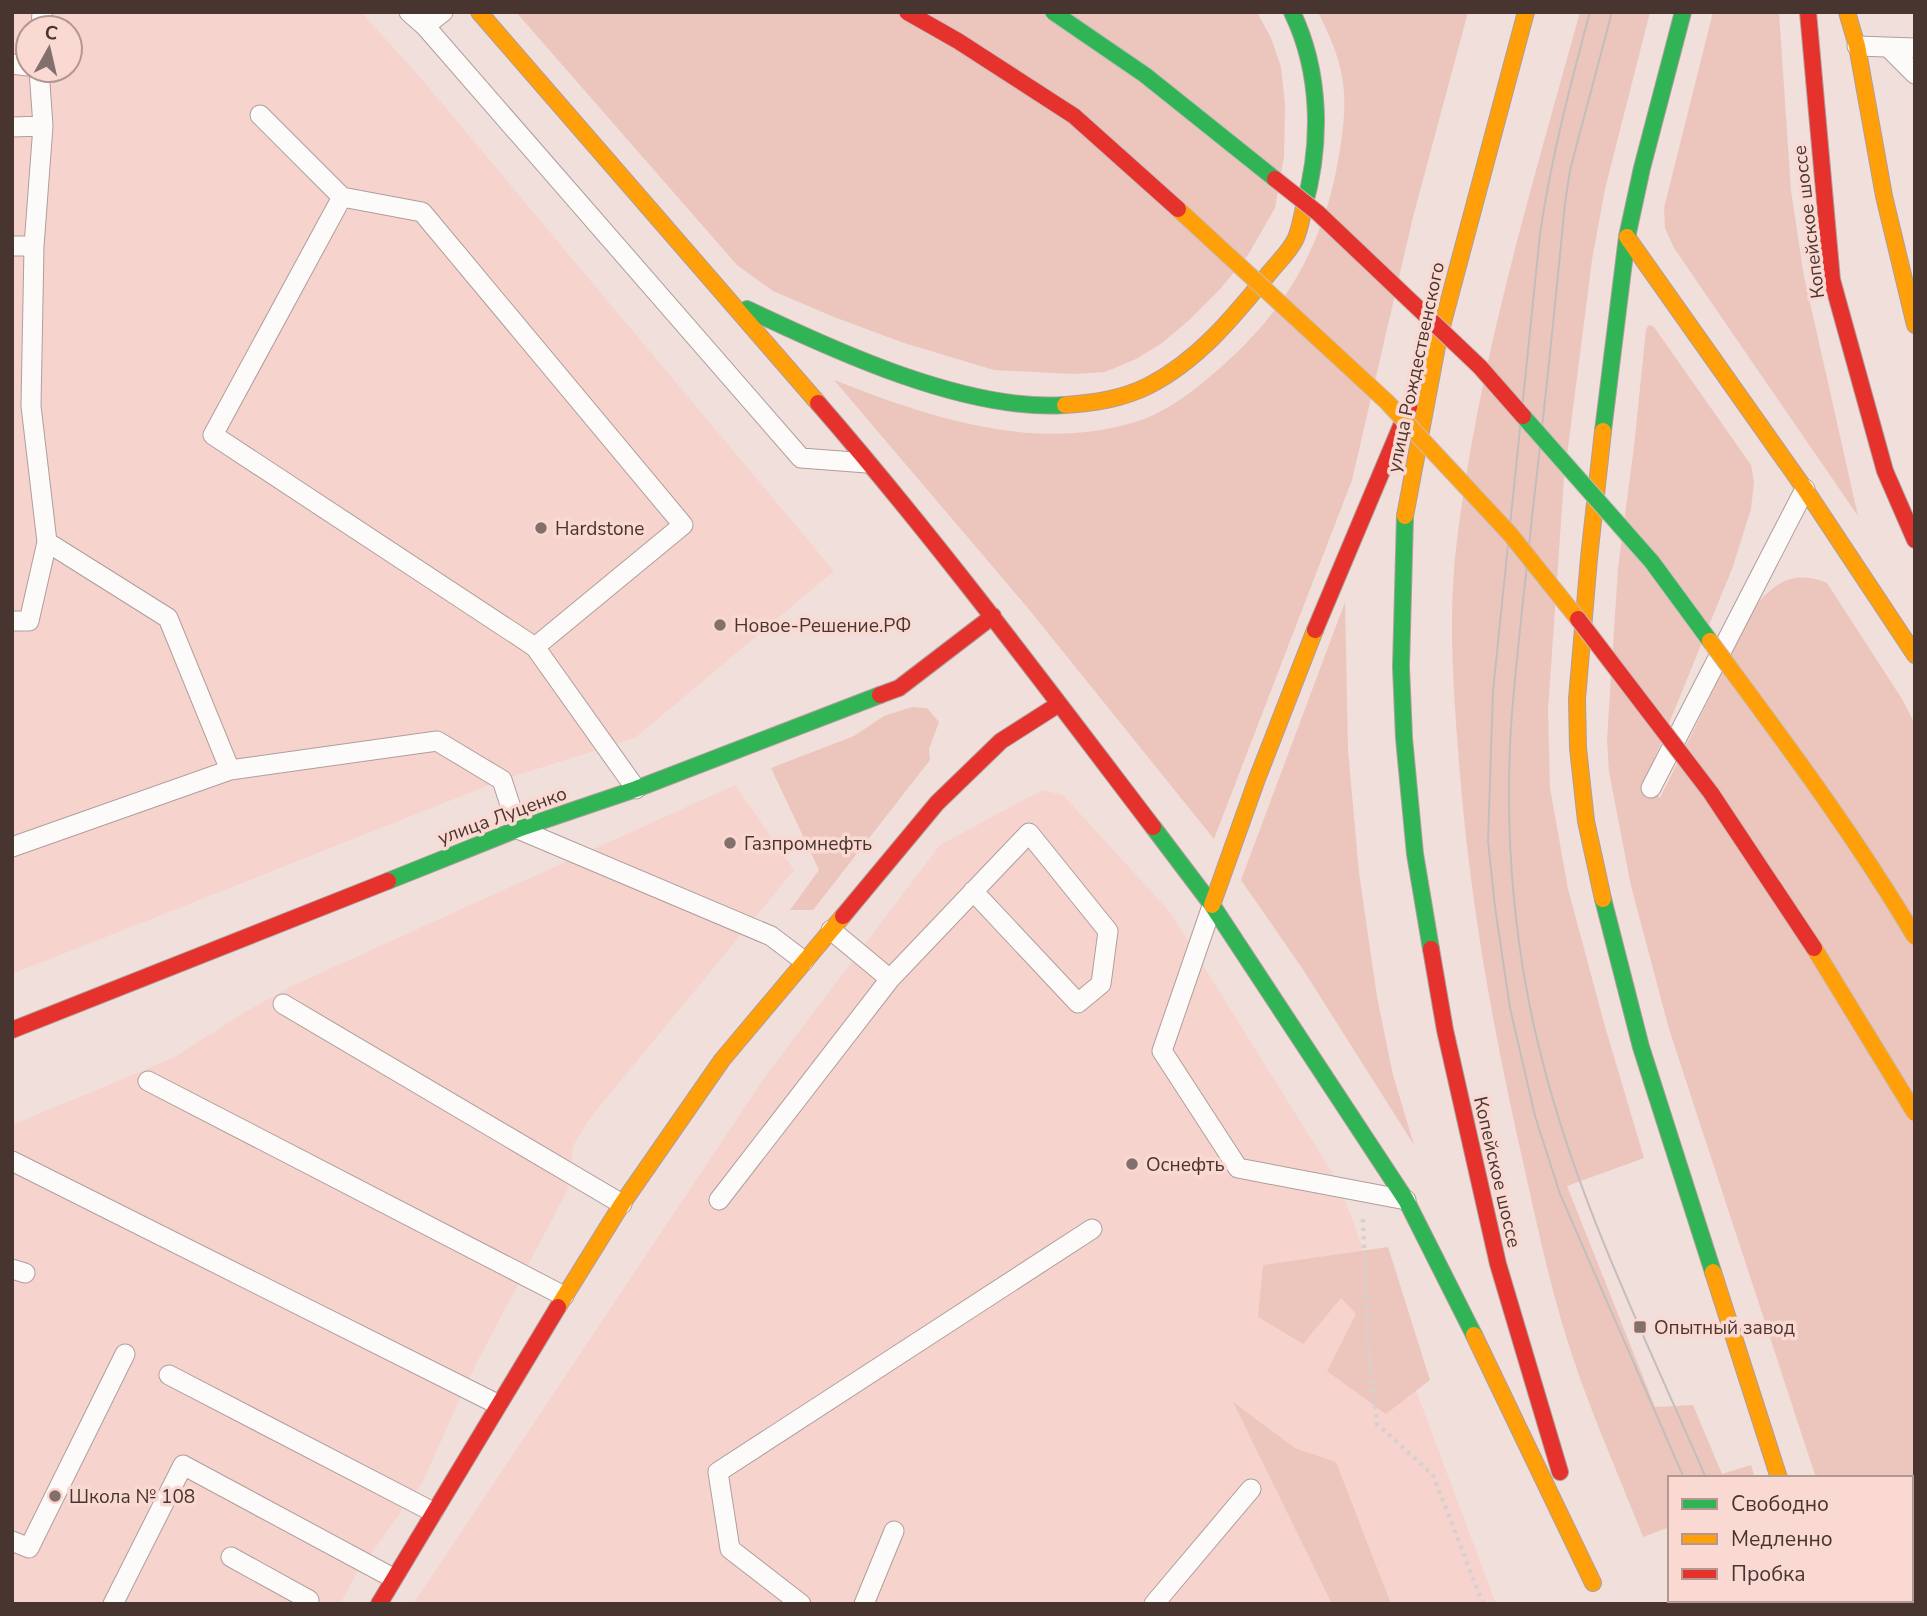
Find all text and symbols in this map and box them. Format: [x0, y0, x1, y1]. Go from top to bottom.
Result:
north arrow [14, 14, 84, 84]
text: С [43, 19, 60, 47]
street label: Копейское шоссе [1787, 144, 1831, 300]
street label: улица Рождественского [1381, 259, 1451, 475]
place label: Hardstone [555, 516, 644, 542]
marker: Hardstone [533, 520, 549, 536]
place label: Новое-Решение.РФ [734, 613, 911, 639]
marker: Новое-Решение.РФ [712, 617, 728, 633]
street label: улица Луценко [434, 781, 570, 851]
place label: Газпромнефть [744, 831, 872, 857]
marker: Газпромнефть [722, 835, 738, 851]
street label: Копейское шоссе [1467, 1094, 1527, 1250]
place label: Оснефть [1146, 1152, 1225, 1178]
marker: Оснефть [1124, 1156, 1140, 1172]
place label: Опытный завод [1654, 1315, 1795, 1341]
marker: Опытный завод [1632, 1319, 1648, 1335]
legend [1668, 1476, 1913, 1602]
place label: Школа № 108 [69, 1484, 195, 1510]
marker: Школа № 108 [47, 1488, 63, 1504]
text: Свободно [1731, 1490, 1829, 1518]
text: Медленно [1731, 1525, 1833, 1553]
text: Пробка [1731, 1560, 1805, 1588]

